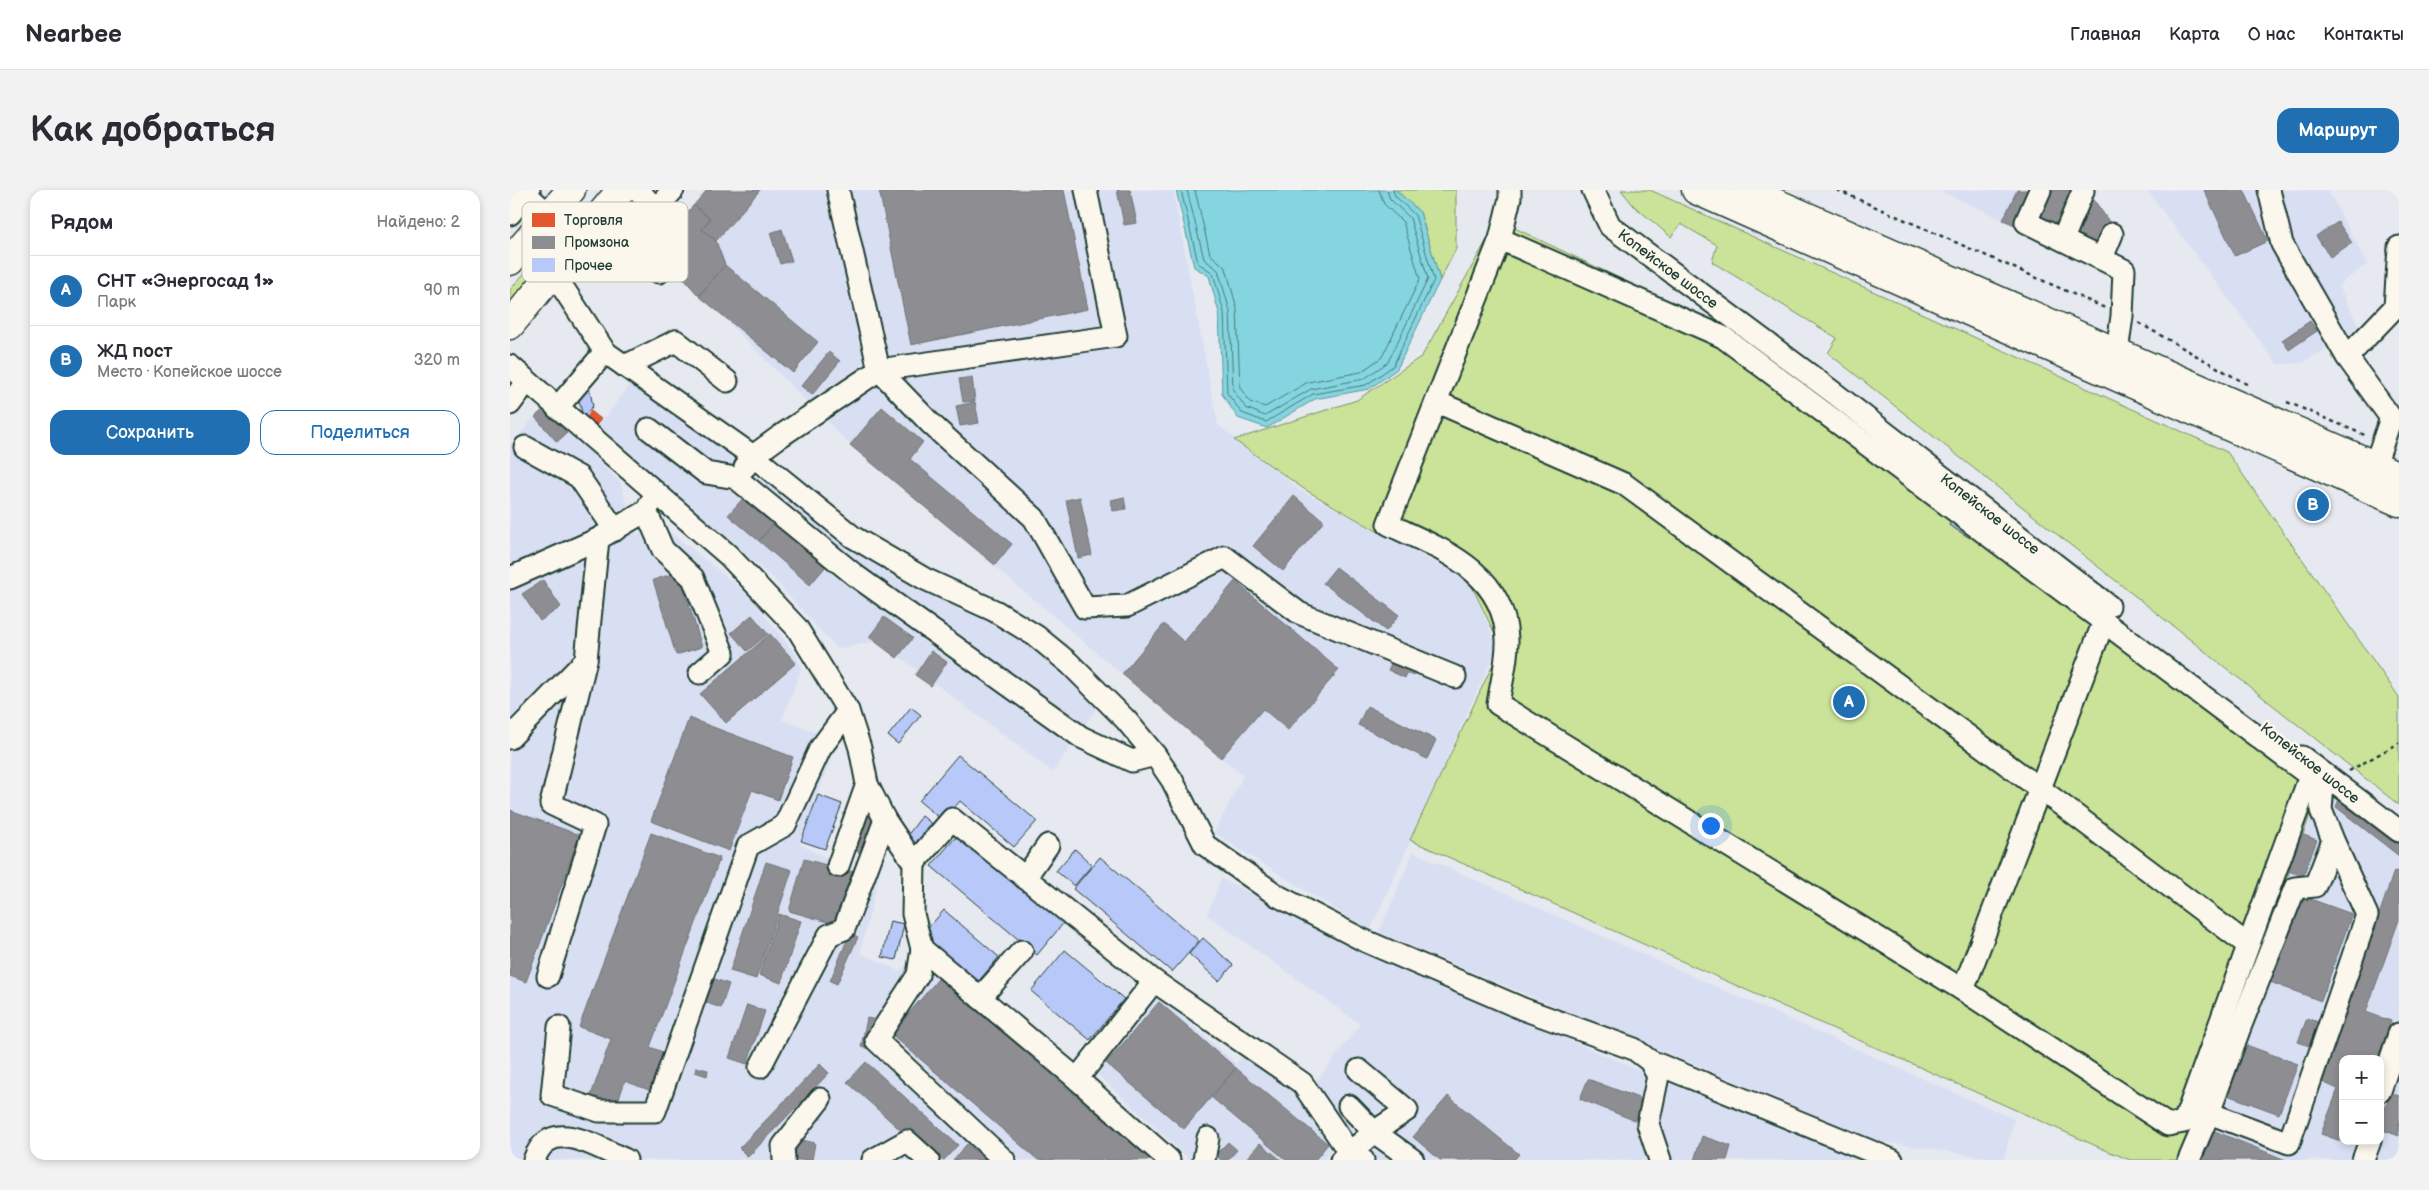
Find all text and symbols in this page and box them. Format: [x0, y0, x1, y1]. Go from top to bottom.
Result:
text: Nearbee [25, 20, 122, 49]
text: Главная [2070, 24, 2141, 45]
text: Карта [2169, 24, 2220, 45]
text: О нас [2248, 24, 2295, 45]
text: Контакты [2323, 24, 2404, 45]
button: Маршрут [2277, 108, 2399, 153]
text: Как добраться [30, 109, 276, 152]
legend [522, 202, 688, 282]
text: Рядом [50, 210, 113, 235]
text: Торговля [564, 212, 623, 229]
text: Найдено: 2 [376, 213, 460, 232]
street label: Копейское шоссе [1614, 225, 1722, 313]
text: Промзона [564, 234, 630, 251]
text: Прочее [564, 257, 613, 274]
text: СНТ «Энергосад 1» [97, 270, 274, 293]
text: A [61, 281, 71, 300]
text: 90 m [424, 281, 460, 300]
text: Парк [97, 293, 136, 312]
text: ЖД пост [97, 340, 173, 363]
text: B [60, 351, 72, 370]
text: 320 m [414, 351, 460, 370]
text: Место · Копейское шоссе [97, 363, 282, 382]
button: Сохранить [50, 410, 250, 455]
button: Поделиться [260, 410, 460, 455]
street label: Копейское шоссе [1936, 470, 2043, 559]
pin: B [2297, 486, 2329, 524]
pin: A [1833, 683, 1865, 721]
street label: Копейское шоссе [2256, 719, 2363, 808]
your location [1698, 813, 1724, 839]
map controls [2339, 1055, 2384, 1145]
button: + [2339, 1055, 2384, 1100]
button: − [2339, 1100, 2384, 1145]

